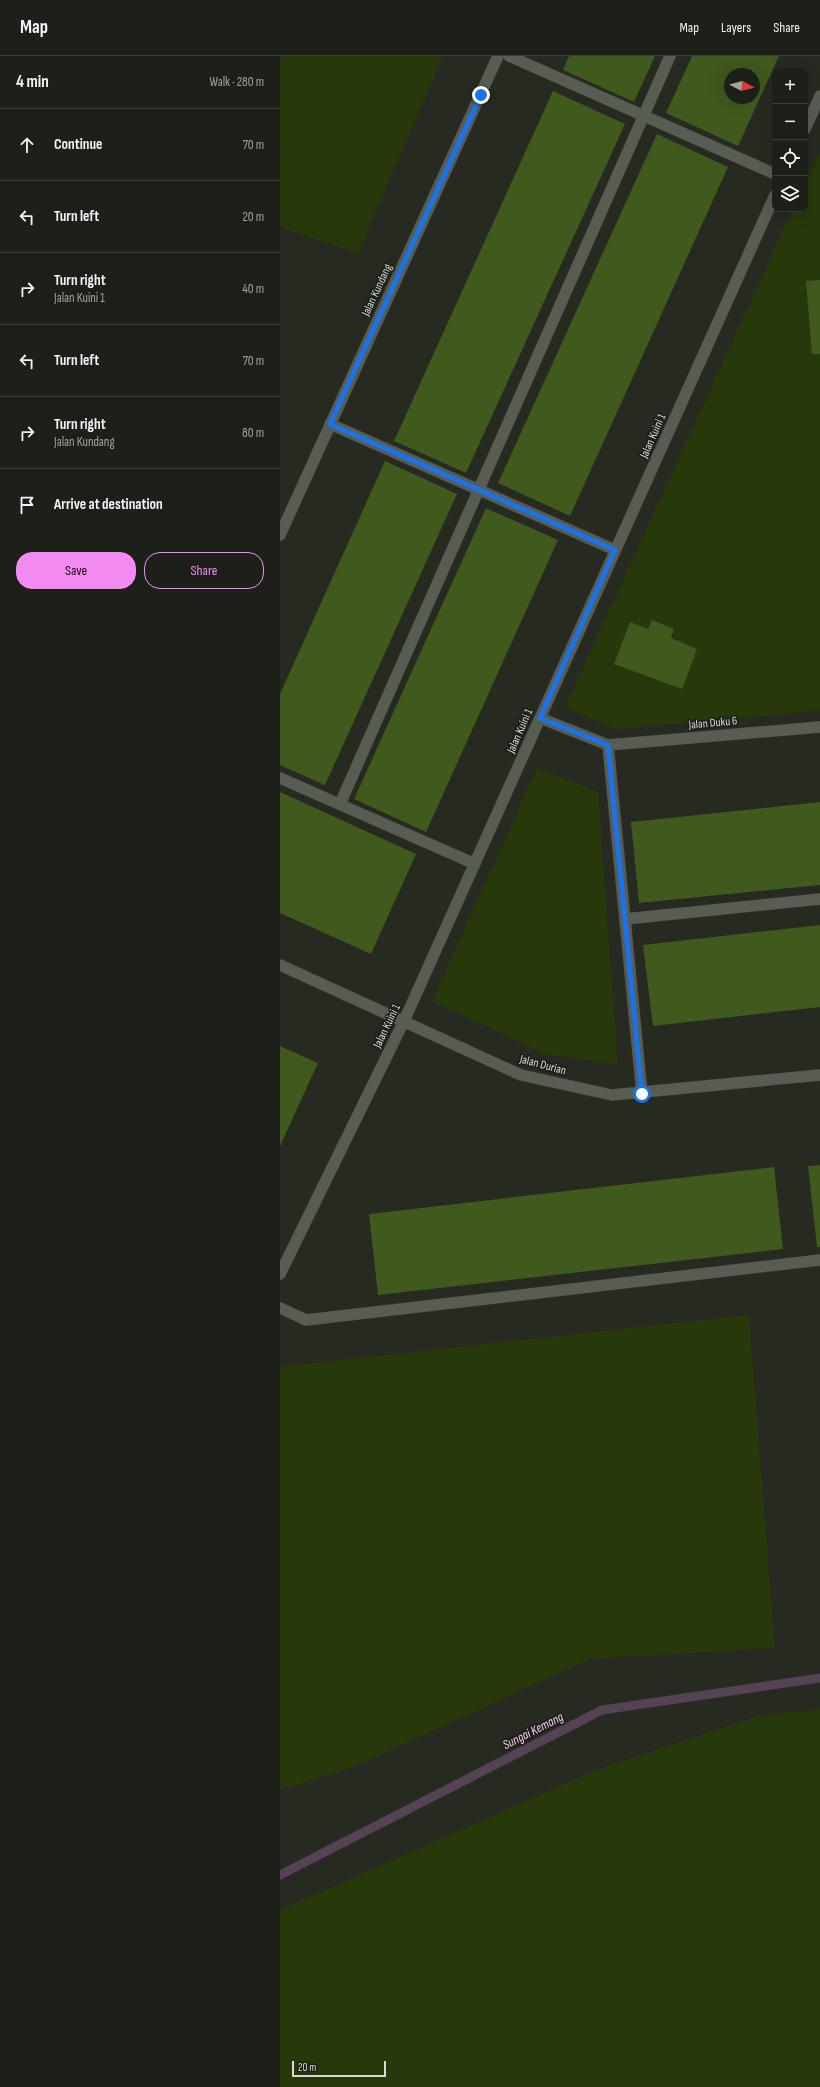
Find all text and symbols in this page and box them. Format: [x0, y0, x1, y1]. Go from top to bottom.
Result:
text: Map [20, 16, 48, 39]
text: Map [679, 19, 699, 36]
text: Layers [721, 19, 751, 36]
text: Share [773, 19, 800, 36]
north arrow [724, 68, 760, 104]
map controls [772, 68, 808, 212]
button: + [772, 68, 808, 104]
text: 4 min [16, 72, 49, 92]
text: Walk · 280 m [210, 74, 264, 90]
route end [472, 86, 490, 104]
button: − [772, 104, 808, 140]
icon: ahead [16, 134, 38, 156]
text: Continue [54, 135, 103, 154]
text: 70 m [243, 137, 264, 153]
button: locate [772, 140, 808, 176]
button: layers [772, 176, 808, 212]
icon: left [16, 206, 38, 228]
text: Turn left [54, 207, 99, 226]
text: 20 m [242, 209, 264, 225]
street label: Jalan Kundang [358, 261, 396, 319]
text: Turn right [54, 271, 106, 290]
icon: right [16, 278, 38, 300]
text: 40 m [242, 281, 264, 297]
text: Jalan Kuini 1 [54, 290, 105, 306]
icon: left [16, 350, 38, 372]
text: Turn left [54, 351, 99, 370]
text: 70 m [243, 353, 264, 369]
street label: Jalan Kuini 1 [636, 411, 670, 461]
text: Turn right [54, 415, 106, 434]
icon: right [16, 422, 38, 444]
text: 80 m [242, 425, 264, 441]
text: Jalan Kundang [54, 434, 115, 450]
icon: arrive [16, 494, 38, 516]
text: Arrive at destination [54, 495, 163, 514]
button: Save [16, 552, 136, 589]
button: Share [144, 552, 264, 589]
street label: Jalan Kuini 1 [503, 706, 537, 756]
street label: Jalan Duku 6 [687, 713, 738, 733]
street label: Jalan Kuini 1 [370, 1001, 404, 1051]
street label: Jalan Durian [517, 1051, 568, 1078]
route start [633, 1085, 651, 1103]
water label: Sungai Kemang [500, 1709, 567, 1753]
scale bar [292, 2059, 386, 2078]
text: 20 m [298, 2061, 316, 2074]

